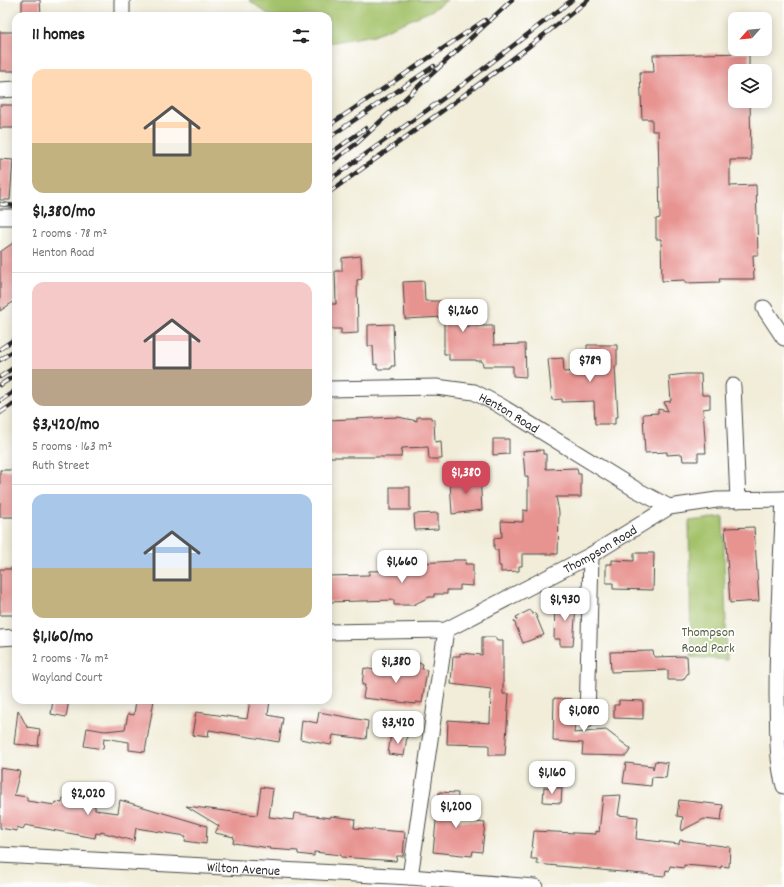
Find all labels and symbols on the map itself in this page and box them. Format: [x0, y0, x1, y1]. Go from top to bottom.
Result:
north arrow [728, 12, 772, 56]
pin: $1,260 [430, 299, 496, 333]
pin: $789 [566, 349, 614, 383]
street label: Henton Road [475, 388, 542, 439]
pin: $1,380 [433, 461, 499, 495]
street label: Thompson Road [560, 521, 642, 580]
pin: $1,660 [369, 550, 435, 584]
pin: $1,930 [532, 588, 598, 622]
park label: Thompson Road Park [681, 623, 735, 659]
pin: $1,380 [363, 650, 429, 684]
pin: $1,080 [551, 699, 617, 733]
pin: $3,420 [365, 711, 431, 745]
pin: $1,160 [519, 761, 585, 795]
pin: $2,020 [55, 782, 121, 816]
pin: $1,200 [423, 795, 489, 829]
street label: Wilton Avenue [206, 858, 281, 882]

